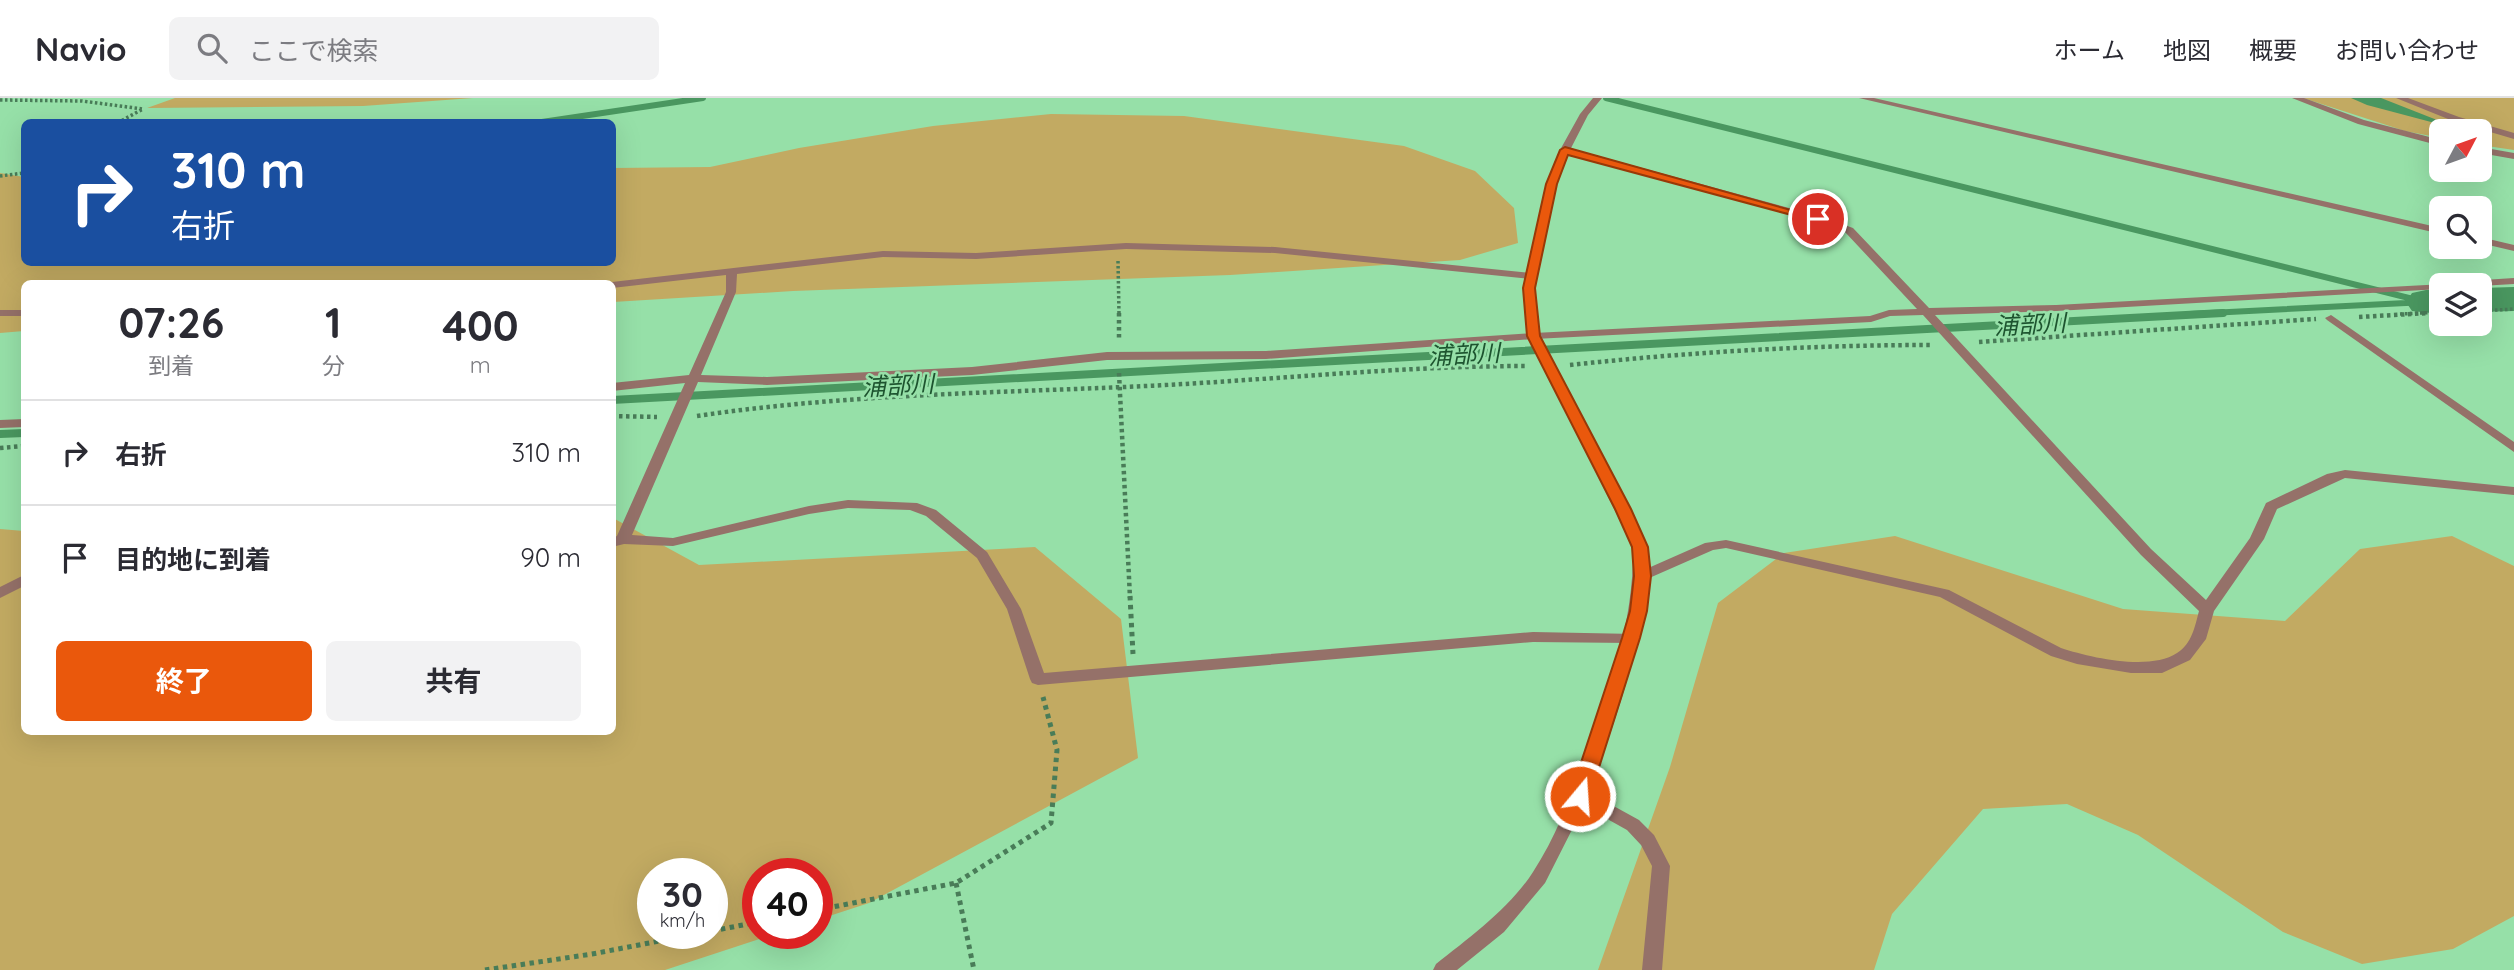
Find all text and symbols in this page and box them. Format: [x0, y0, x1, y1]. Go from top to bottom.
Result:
search box [169, 17, 659, 80]
text: Navio [35, 28, 127, 69]
icon: search [193, 29, 231, 67]
text: ここで検索 [249, 34, 379, 67]
text: ホーム [2054, 35, 2125, 65]
text: 地図 [2163, 35, 2211, 65]
text: 概要 [2249, 35, 2297, 65]
text: お問い合わせ [2335, 35, 2479, 65]
north arrow [2429, 119, 2492, 182]
map controls [2429, 119, 2492, 336]
text: 310 m [171, 139, 305, 200]
icon: right [56, 147, 147, 238]
pin [1788, 189, 1848, 249]
button: search [2429, 196, 2492, 259]
icon: arrive [1799, 200, 1837, 238]
text: 右折 [171, 205, 235, 245]
button: layers [2429, 273, 2492, 336]
text: 07:26 [118, 296, 224, 349]
text: 1 [325, 296, 341, 349]
text: 400 [442, 299, 519, 352]
water label: 浦部川 [1993, 307, 2070, 341]
water label: 浦部川 [1427, 337, 1504, 371]
text: m [470, 350, 491, 379]
text: 到着 [148, 351, 194, 380]
text: 分 [322, 351, 345, 380]
water label: 浦部川 [861, 368, 938, 402]
icon: right [56, 434, 94, 472]
text: 310 m [511, 436, 581, 469]
text: 右折 [115, 438, 167, 471]
icon: arrive [56, 539, 94, 577]
text: 90 m [520, 541, 581, 574]
text: 目的地に到着 [115, 543, 271, 576]
button: 終了 [56, 641, 312, 721]
button: 共有 [326, 641, 581, 721]
position arrow [1543, 759, 1617, 833]
speed limit sign: 40 [742, 858, 833, 949]
text: 30 [662, 872, 703, 916]
text: km/h [660, 909, 705, 932]

